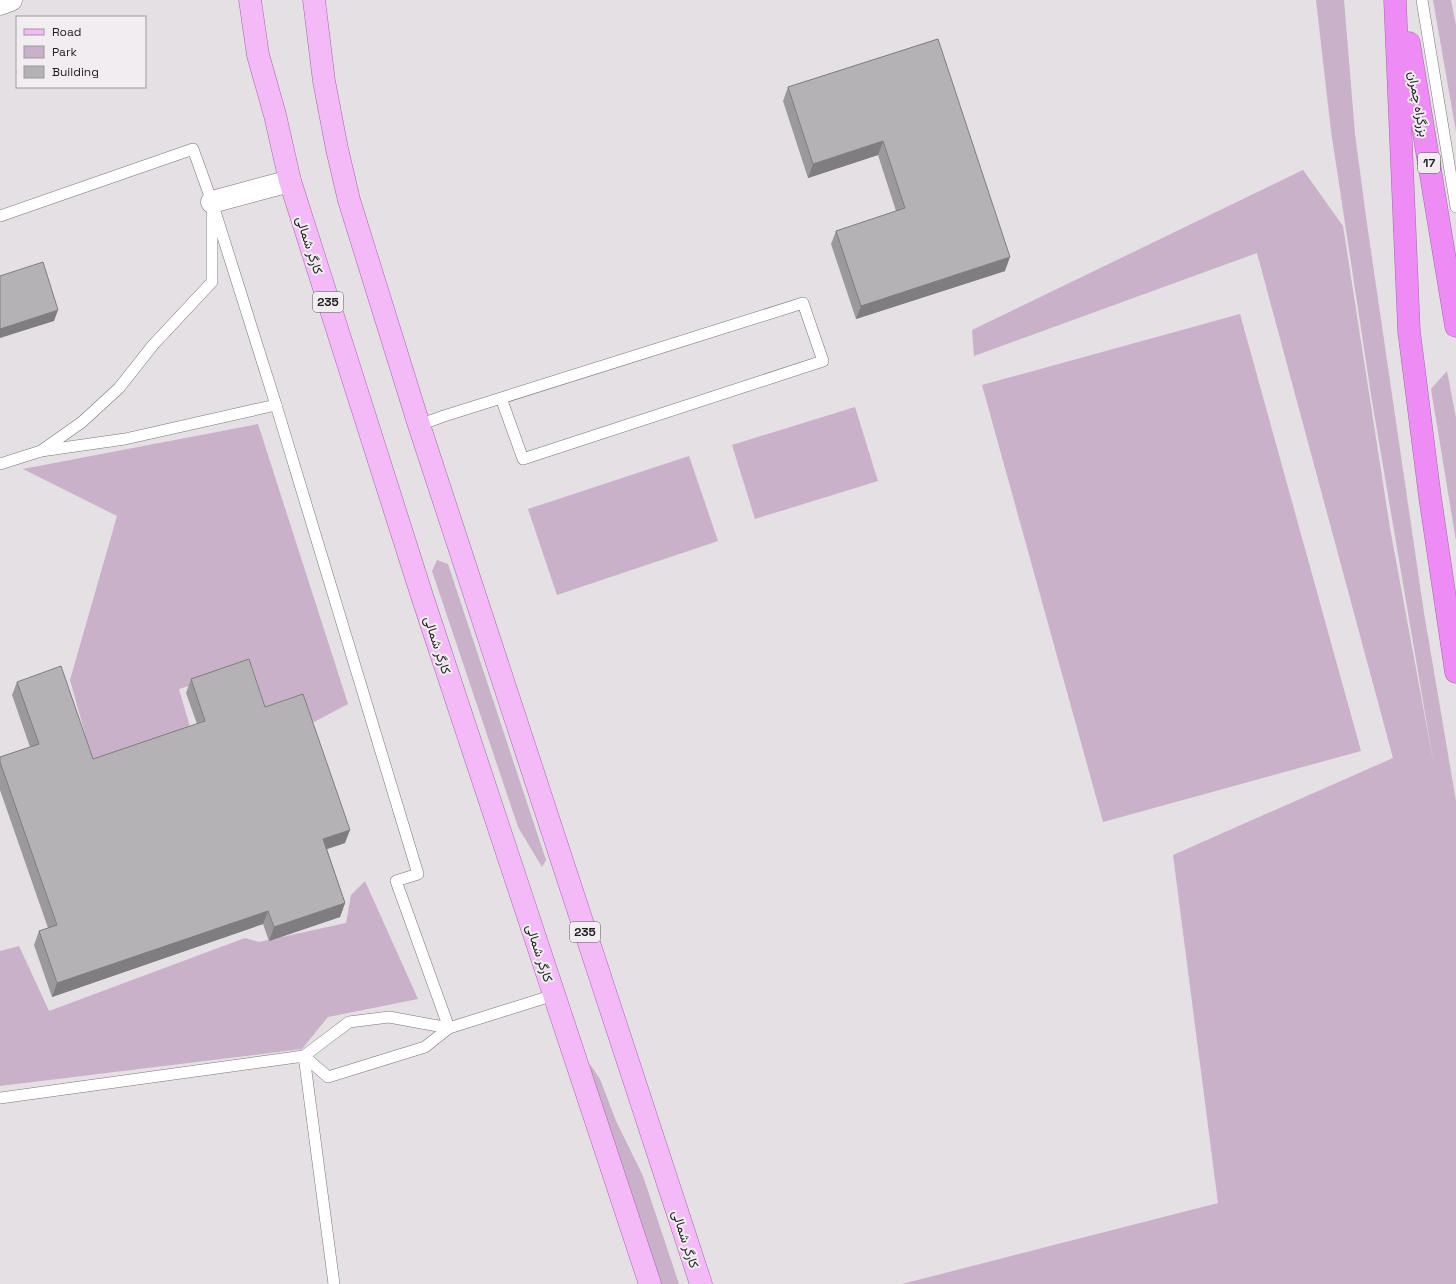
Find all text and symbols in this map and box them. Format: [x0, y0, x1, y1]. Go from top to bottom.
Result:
legend [16, 16, 146, 88]
text: Road [52, 24, 81, 40]
text: Park [52, 44, 77, 60]
text: Building [52, 64, 99, 80]
street label: بزرگراه چمران [1403, 70, 1433, 139]
road number: 17 [1418, 153, 1440, 173]
street label: کارگر شمالی [292, 214, 327, 276]
road number: 235 [313, 292, 343, 312]
street label: کارگر شمالی [420, 614, 455, 676]
street label: کارگر شمالی [522, 922, 557, 984]
road number: 235 [570, 922, 600, 942]
street label: کارگر شمالی [668, 1208, 703, 1270]

